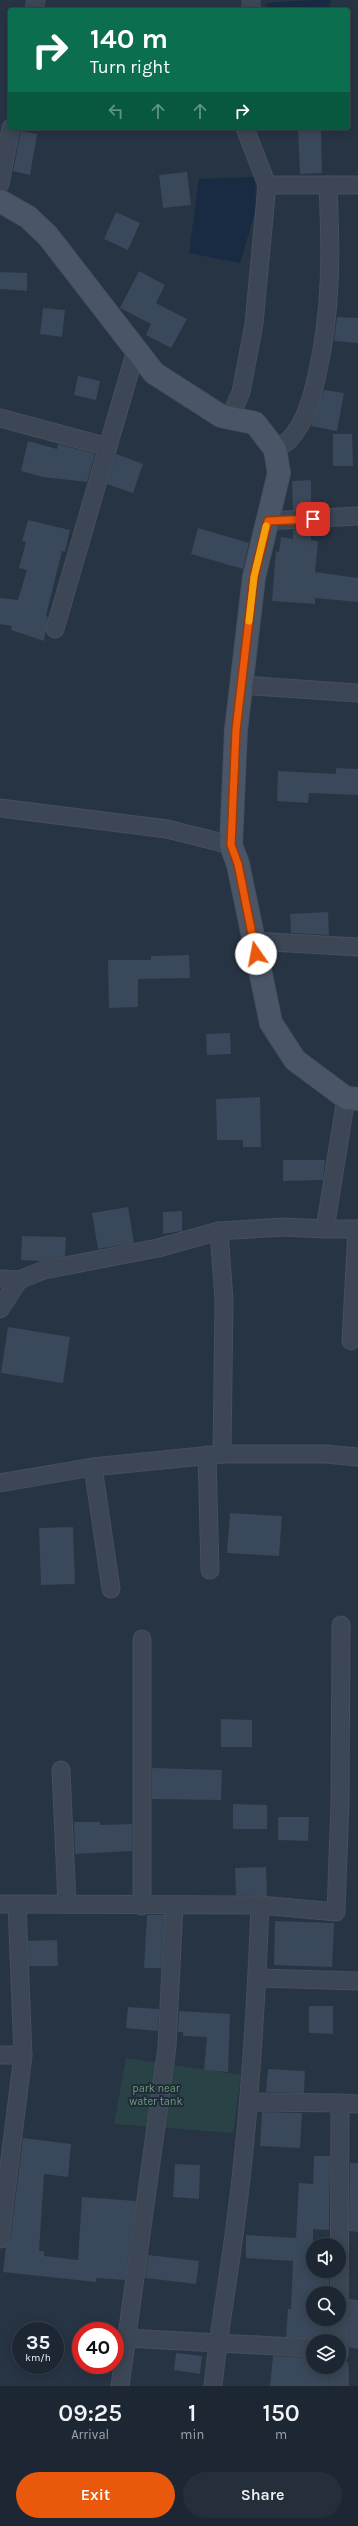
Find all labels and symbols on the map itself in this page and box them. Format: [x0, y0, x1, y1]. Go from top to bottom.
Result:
pin [296, 502, 330, 536]
position arrow [235, 933, 277, 975]
park label: park near water tank [129, 2082, 183, 2108]
speed limit sign: 40 [72, 2322, 124, 2374]

